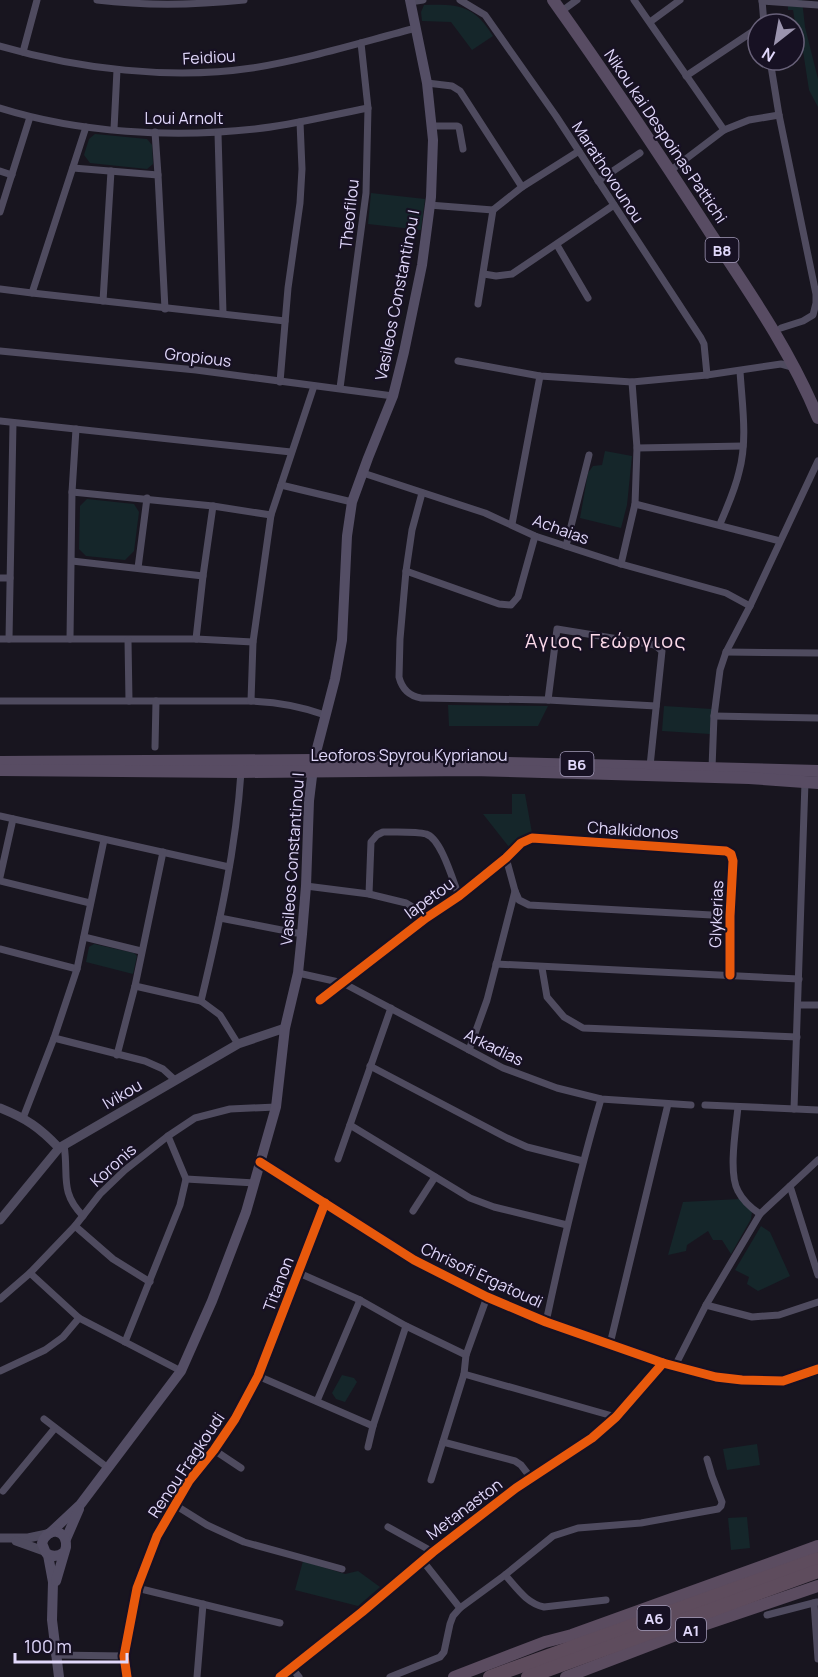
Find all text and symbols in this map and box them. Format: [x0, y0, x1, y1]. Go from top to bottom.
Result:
north arrow [746, 12, 806, 72]
text: N [758, 42, 779, 67]
street label: Feidiou [182, 45, 236, 69]
street label: Nikou kai Despoinas Pattichi [599, 45, 733, 227]
street label: Loui Arnolt [144, 107, 224, 129]
street label: Marathovounou [567, 117, 649, 227]
street label: Theofilou [334, 178, 364, 250]
street label: Vasileos Constantinou I [370, 208, 424, 382]
road number: B8 [706, 238, 738, 262]
street label: Gropious [163, 342, 233, 372]
street label: Achaias [530, 509, 592, 549]
district label: Άγιος Γεώργιος [525, 627, 687, 654]
street label: Leoforos Spyrou Kyprianou [310, 744, 508, 766]
road number: B6 [560, 752, 594, 776]
street label: Vasileos Constantinou I [275, 772, 309, 946]
street label: Chalkidonos [587, 816, 679, 844]
street label: Iapetou [400, 872, 458, 924]
street label: Glykerias [704, 880, 728, 948]
street label: Arkadias [461, 1023, 527, 1071]
street label: Ivikou [98, 1074, 146, 1114]
street label: Koronis [85, 1138, 141, 1192]
street label: Chrisofi Ergatoudi [417, 1237, 547, 1313]
street label: Titanon [258, 1253, 298, 1315]
street label: Renou Fragkoudi [143, 1408, 229, 1522]
street label: Metanaston [421, 1473, 507, 1545]
road number: A6 [638, 1606, 670, 1630]
road number: A1 [676, 1618, 706, 1642]
scale bar [15, 1626, 128, 1664]
text: 100 m [24, 1634, 72, 1658]

